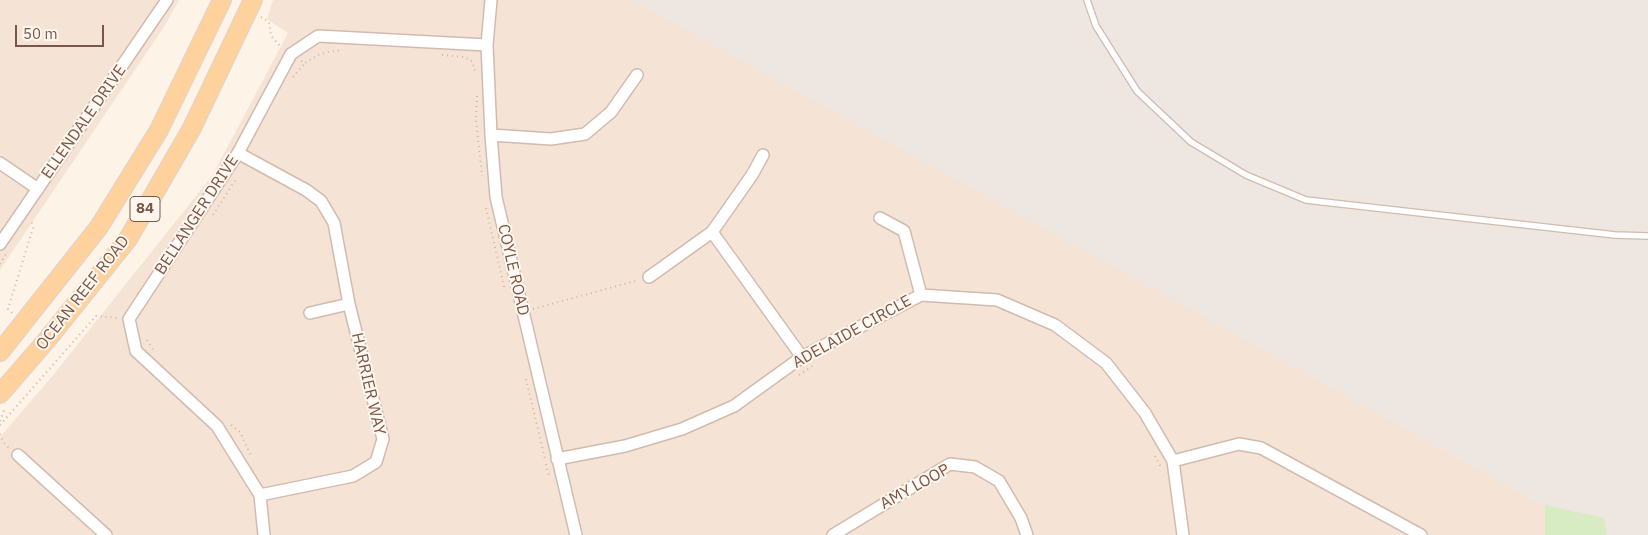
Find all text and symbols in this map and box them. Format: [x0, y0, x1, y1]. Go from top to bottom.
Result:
scale bar [18, 15, 106, 47]
text: 50 m [23, 24, 58, 43]
street label: ELLENDALE DRIVE [38, 61, 130, 183]
street label: BELLANGER DRIVE [151, 152, 243, 278]
road number: 84 [130, 196, 160, 222]
street label: COYLE ROAD [493, 222, 533, 318]
street label: OCEAN REEF ROAD [32, 232, 134, 354]
street label: ADELAIDE CIRCLE [789, 291, 915, 373]
street label: HARRIER WAY [347, 331, 389, 437]
street label: AMY LOOP [877, 460, 953, 514]

